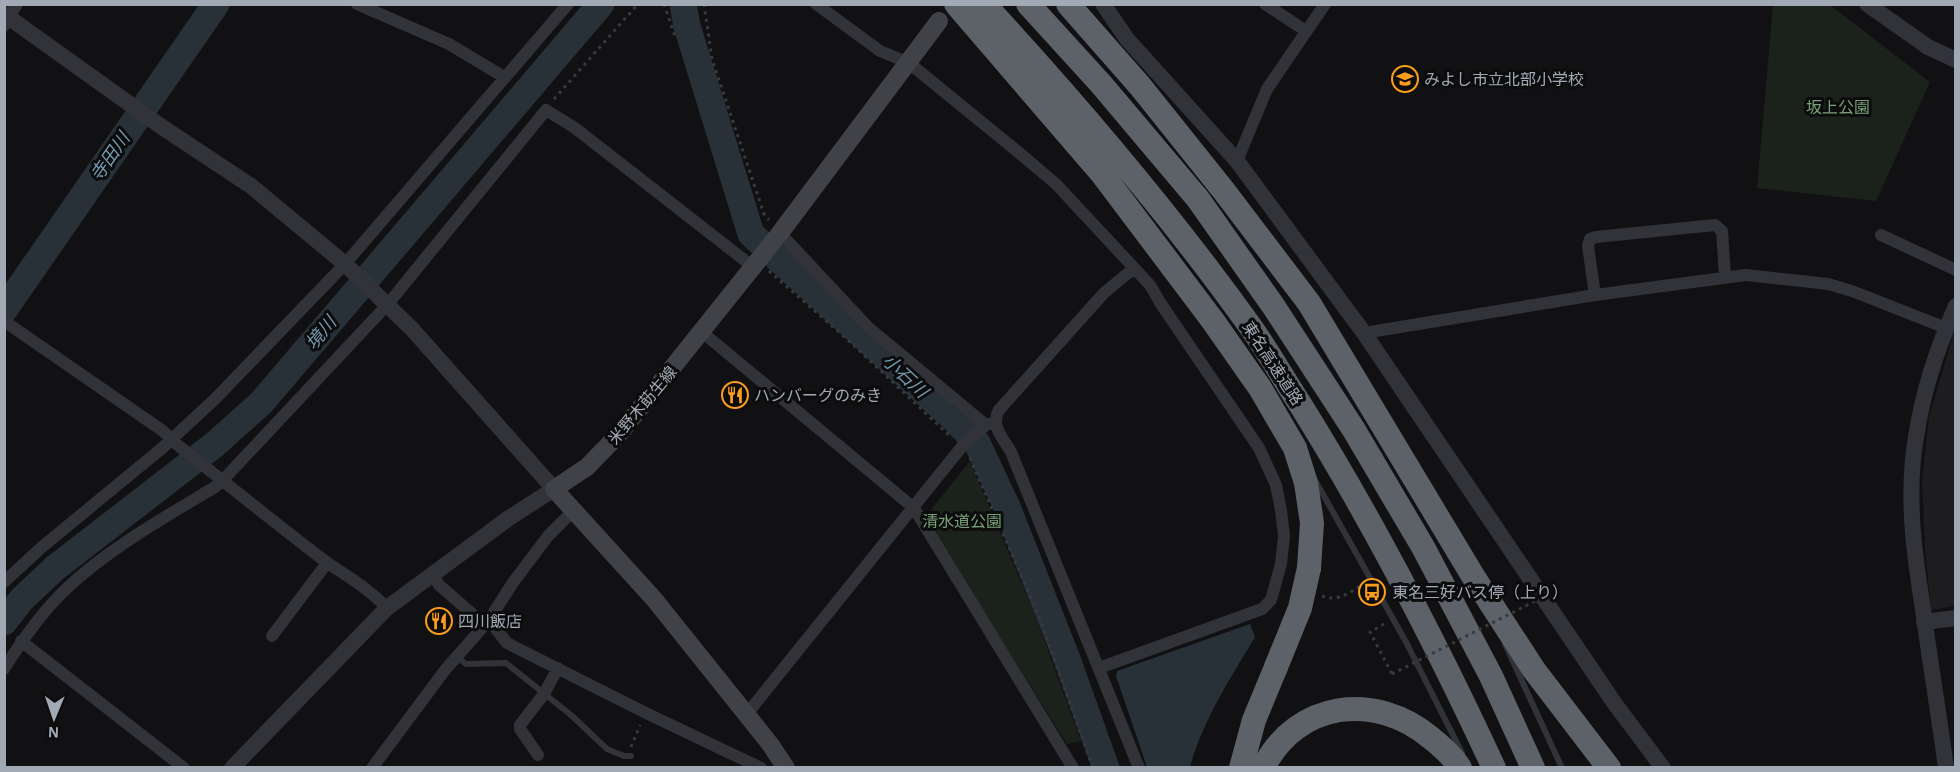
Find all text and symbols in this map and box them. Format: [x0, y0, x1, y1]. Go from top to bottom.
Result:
school or university icon: みよし市立北部小学校 [1390, 64, 1420, 94]
place label: みよし市立北部小学校 [1424, 71, 1584, 88]
park label: 坂上公園 [1806, 99, 1870, 116]
water label: 寺田川 [86, 128, 135, 185]
water label: 境川 [302, 311, 342, 353]
street label: 東名高速道路 [1239, 318, 1306, 408]
water label: 小石川 [878, 351, 932, 403]
street label: 米野木莇生線 [605, 363, 680, 448]
restaurant icon: ハンバーグのみき [720, 380, 750, 410]
place label: ハンバーグのみき [754, 387, 882, 404]
park label: 清水道公園 [922, 513, 1002, 530]
bus stop icon: 東名三好バス停（上り） [1357, 577, 1387, 607]
place label: 東名三好バス停（上り） [1392, 584, 1568, 601]
restaurant icon: 四川飯店 [424, 606, 454, 636]
place label: 四川飯店 [458, 613, 522, 630]
north arrow [24, 688, 84, 748]
text: N [48, 724, 59, 740]

